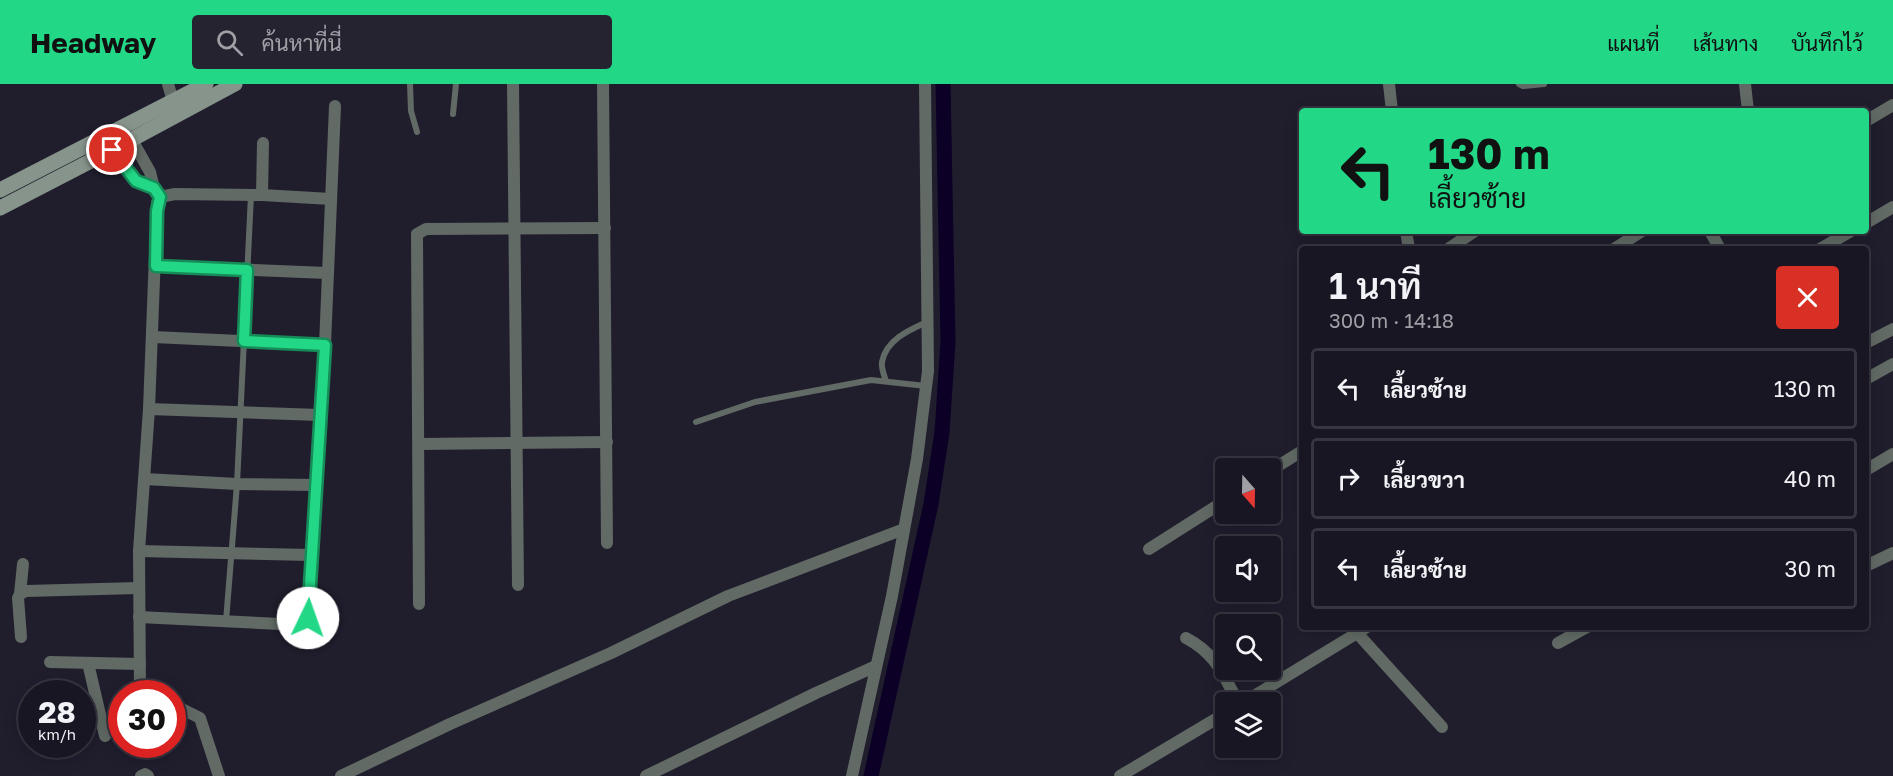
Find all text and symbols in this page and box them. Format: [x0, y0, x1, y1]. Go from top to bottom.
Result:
search box [192, 15, 612, 69]
text: Headway [30, 26, 156, 59]
icon: search [213, 26, 246, 59]
text: ค้นหาที่นี่ [261, 29, 342, 56]
text: แผนที่ [1607, 30, 1660, 56]
text: เส้นทาง [1693, 30, 1758, 56]
text: บันทึกไว้ [1791, 30, 1863, 56]
pin [86, 124, 137, 175]
text: 130 m [1428, 128, 1550, 178]
icon: left [1329, 132, 1407, 210]
icon: arrive [95, 133, 128, 166]
text: เลี้ยวซ้าย [1428, 182, 1526, 214]
text: 1 นาที [1329, 264, 1422, 307]
button: close [1776, 266, 1839, 329]
text: 300 m · 14:18 [1329, 308, 1454, 332]
icon: left [1332, 372, 1365, 405]
text: 130 m [1774, 375, 1836, 402]
text: เลี้ยวซ้าย [1383, 376, 1467, 403]
north arrow [1215, 458, 1281, 524]
map controls [1215, 458, 1281, 758]
icon: right [1332, 462, 1365, 495]
text: 40 m [1784, 465, 1836, 492]
text: เลี้ยวขวา [1383, 466, 1465, 493]
button: sound [1215, 536, 1281, 602]
icon: left [1332, 552, 1365, 585]
text: 30 m [1785, 555, 1836, 582]
text: เลี้ยวซ้าย [1383, 556, 1467, 583]
position arrow [276, 586, 340, 650]
button: search [1215, 614, 1281, 680]
speed limit sign: 30 [108, 680, 186, 758]
button: layers [1215, 692, 1281, 758]
text: 28 [38, 694, 76, 730]
text: km/h [38, 725, 76, 743]

